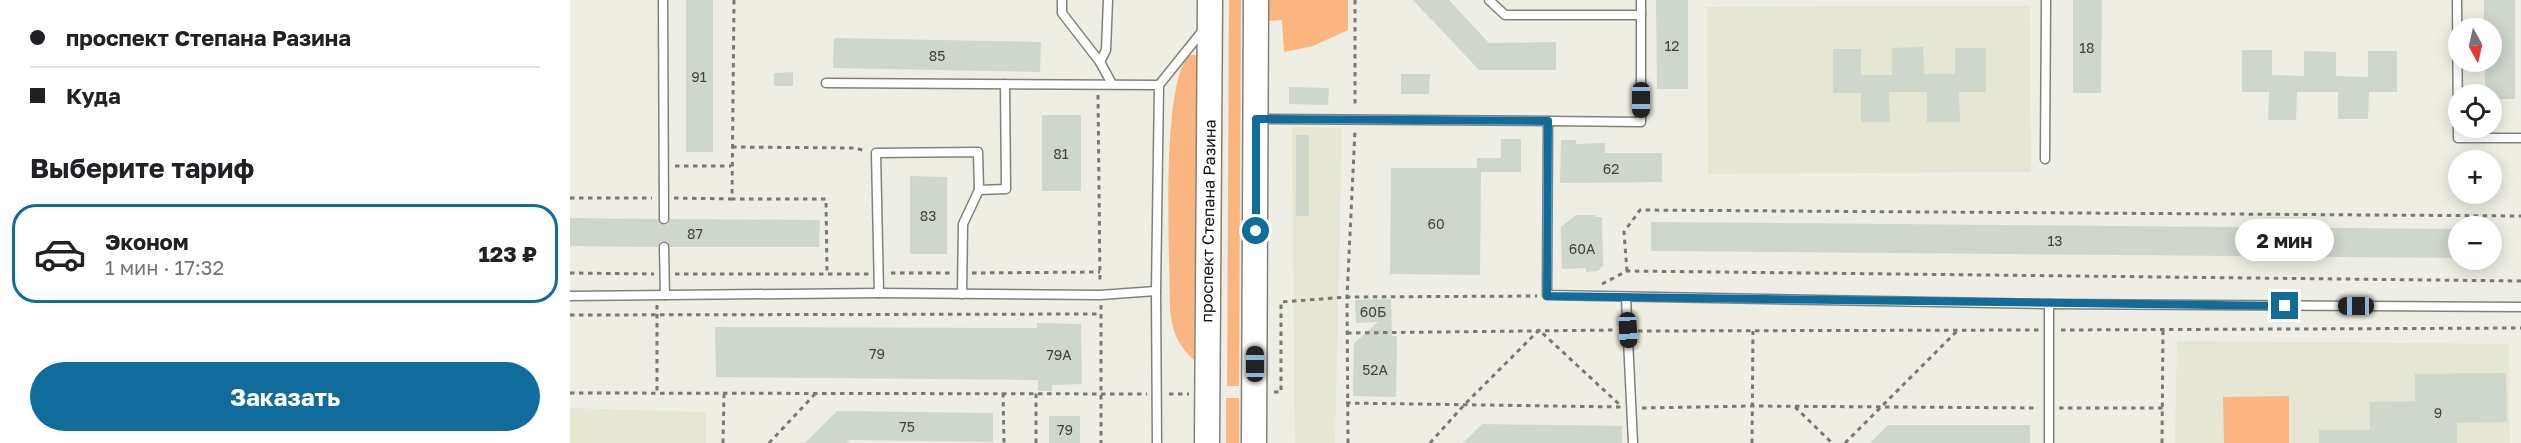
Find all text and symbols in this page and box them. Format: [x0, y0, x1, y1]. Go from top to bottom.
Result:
north arrow [2448, 18, 2502, 72]
map controls [2448, 18, 2502, 270]
text: проспект Степана Разина [66, 24, 351, 51]
house number: 12 [1665, 37, 1679, 54]
house number: 18 [2079, 39, 2095, 56]
house number: 85 [929, 47, 945, 64]
house number: 91 [691, 68, 707, 85]
text: Куда [66, 82, 121, 109]
car [1632, 82, 1650, 118]
button: locate [2448, 84, 2502, 138]
street label: проспект Степана Разина [1196, 119, 1220, 323]
house number: 81 [1053, 145, 1069, 162]
button: + [2448, 150, 2502, 204]
text: Выберите тариф [30, 152, 254, 184]
house number: 62 [1603, 160, 1619, 177]
house number: 83 [920, 207, 936, 224]
house number: 60 [1427, 215, 1445, 232]
button: − [2448, 216, 2502, 270]
route start [1242, 217, 1269, 244]
callout: 2 мин [2236, 219, 2334, 261]
house number: 87 [687, 225, 703, 242]
icon: car [33, 227, 87, 281]
text: Эконом [105, 228, 189, 255]
text: 2 мин [2257, 228, 2313, 252]
house number: 13 [2048, 232, 2062, 249]
text: 123 ₽ [478, 240, 537, 267]
house number: 60А [1569, 240, 1596, 257]
text: 1 мин · 17:32 [105, 255, 224, 279]
route end [2271, 292, 2298, 319]
car [2338, 297, 2374, 315]
house number: 60Б [1360, 303, 1386, 320]
car [1618, 312, 1638, 348]
house number: 79 [869, 345, 885, 362]
house number: 79А [1046, 346, 1072, 363]
car [1246, 346, 1264, 382]
house number: 52А [1362, 361, 1388, 378]
button: Заказать [30, 362, 540, 431]
house number: 9 [2434, 404, 2442, 421]
house number: 75 [899, 418, 915, 435]
house number: 79 [1057, 421, 1073, 438]

